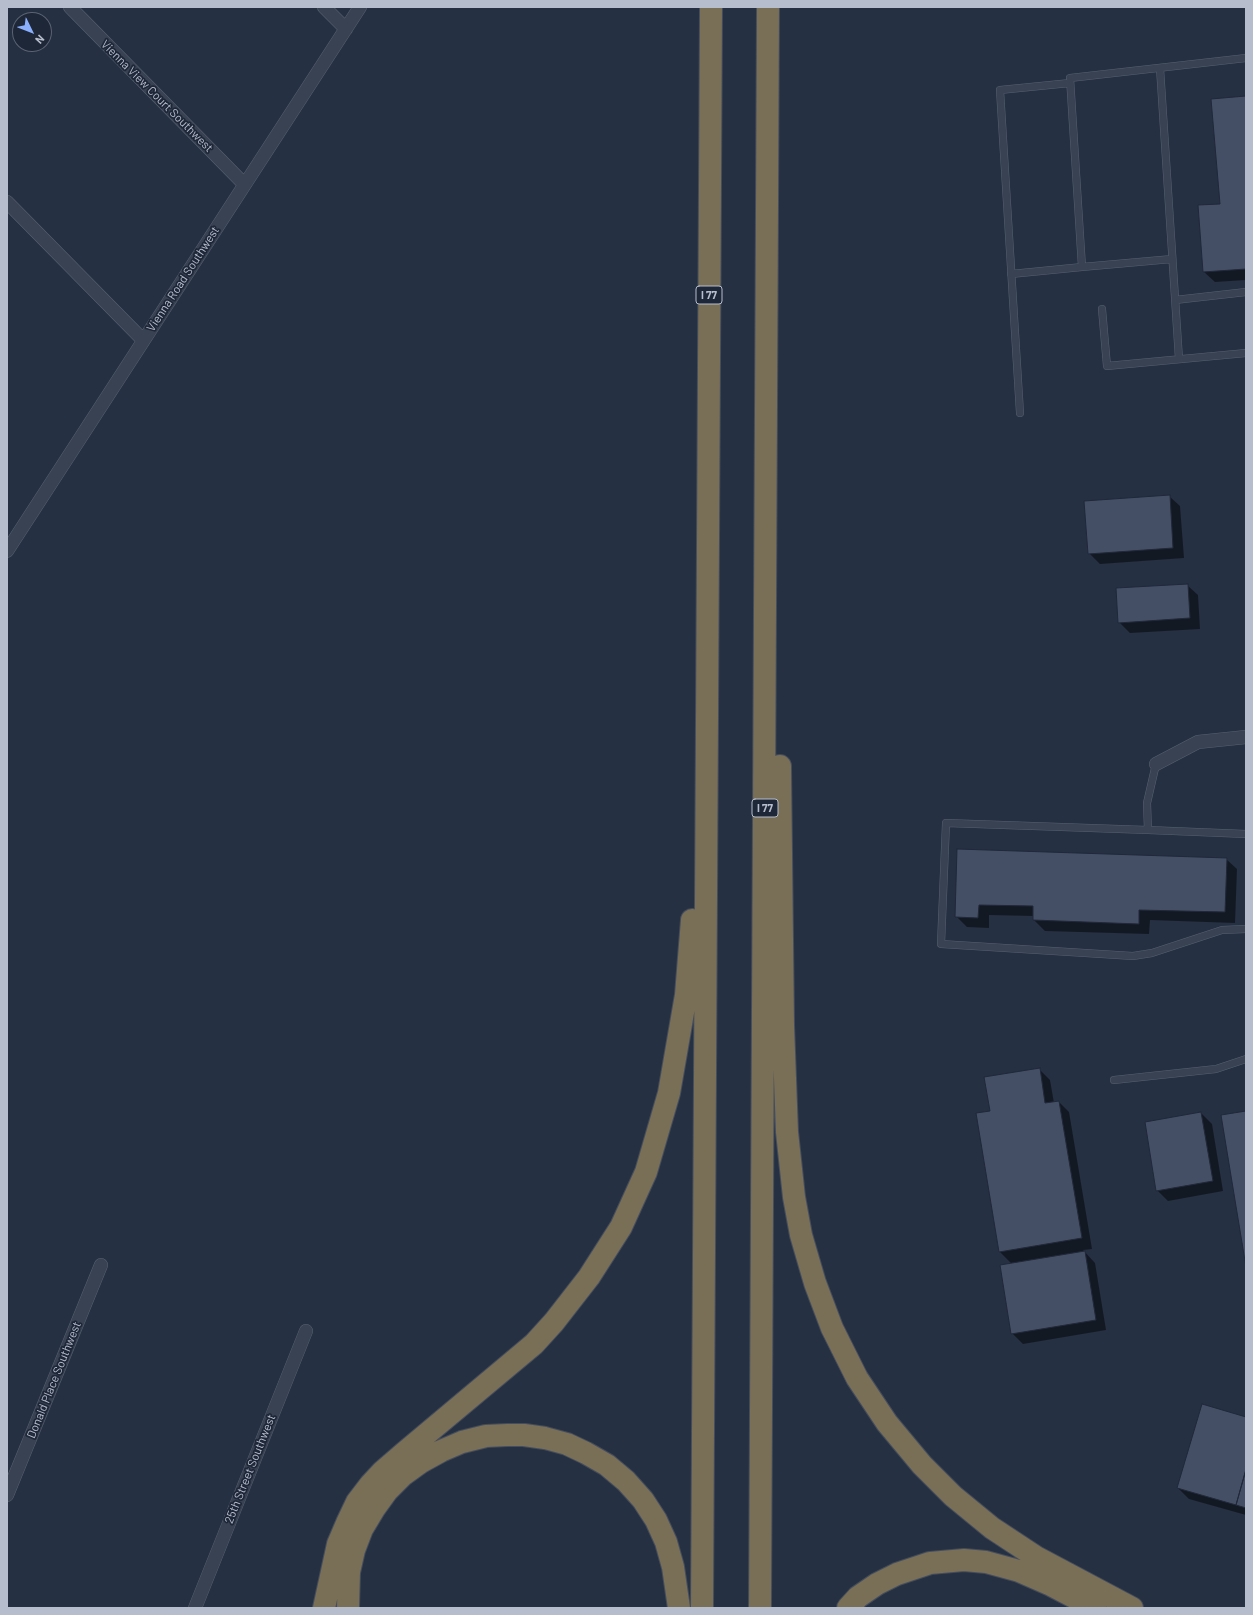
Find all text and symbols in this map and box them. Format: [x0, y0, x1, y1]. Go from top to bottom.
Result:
north arrow [12, 12, 52, 52]
text: N [33, 33, 48, 47]
street label: Vienna View Court Southwest [98, 37, 216, 155]
street label: Vienna Road Southwest [144, 224, 222, 334]
road number: I 77 [696, 286, 722, 304]
road number: I 77 [752, 799, 778, 817]
street label: Donald Place Southwest [24, 1319, 84, 1441]
street label: 25th Street Southwest [221, 1412, 279, 1526]

